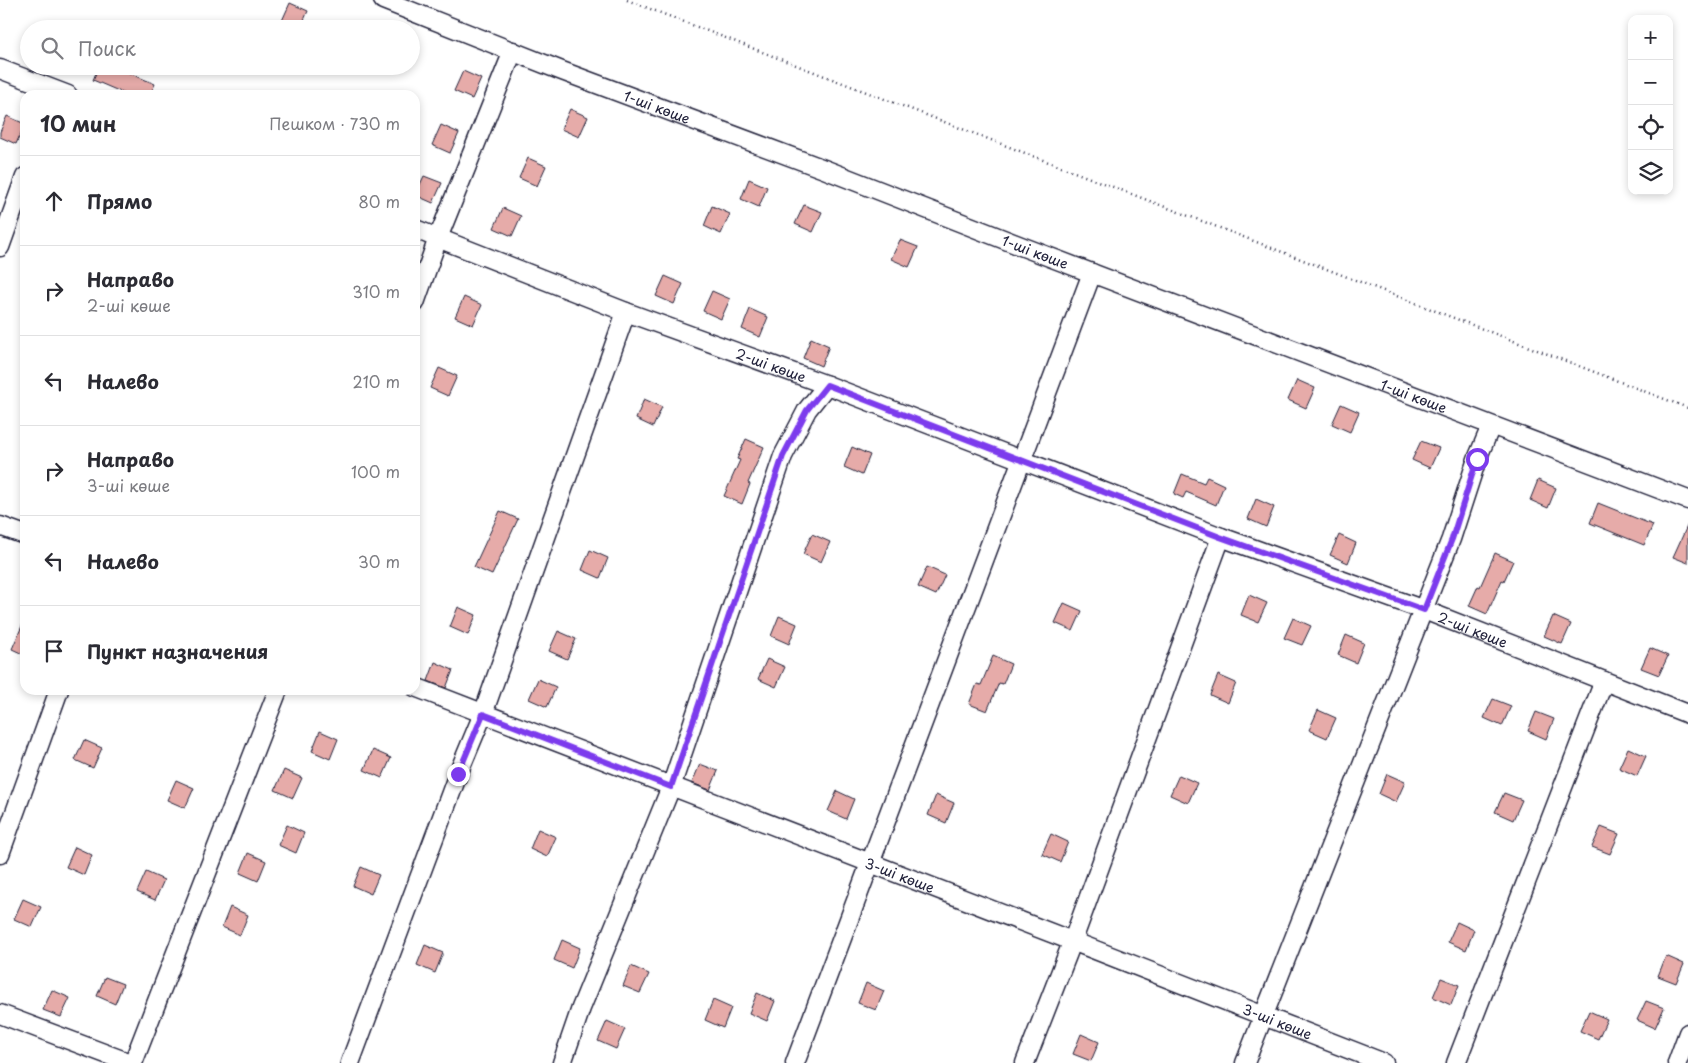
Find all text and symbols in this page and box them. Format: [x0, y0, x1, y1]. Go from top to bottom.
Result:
map controls [1628, 15, 1673, 195]
button: + [1628, 15, 1673, 60]
search box [20, 20, 420, 75]
icon: search [38, 34, 66, 62]
text: Поиск [78, 34, 136, 62]
button: − [1628, 60, 1673, 105]
street label: 1-ші көше [621, 84, 693, 129]
button: locate [1628, 105, 1673, 150]
text: 10 мин [40, 107, 116, 139]
text: Пешком · 730 m [269, 111, 400, 135]
button: layers [1628, 150, 1673, 195]
icon: ahead [40, 187, 68, 215]
text: Прямо [87, 187, 152, 215]
text: 80 m [358, 189, 400, 213]
street label: 1-ші көше [999, 229, 1072, 274]
text: Направо [87, 265, 174, 293]
icon: right [40, 277, 68, 305]
text: 310 m [352, 279, 400, 303]
text: 2-ші көше [87, 293, 171, 317]
street label: 2-ші көше [733, 342, 809, 387]
icon: left [40, 367, 68, 395]
text: Налево [87, 367, 159, 395]
text: 210 m [352, 369, 400, 393]
street label: 1-ші көше [1377, 373, 1450, 418]
text: Направо [87, 445, 174, 473]
route start [1466, 448, 1489, 471]
icon: right [40, 457, 68, 485]
text: 100 m [351, 459, 400, 483]
text: 3-ші көше [87, 473, 170, 497]
icon: left [40, 547, 68, 575]
text: Налево [87, 547, 159, 575]
text: 30 m [358, 549, 400, 573]
street label: 2-ші көше [1435, 606, 1511, 652]
icon: arrive [40, 637, 68, 665]
text: Пункт назначения [87, 637, 268, 665]
route end [447, 763, 470, 786]
street label: 3-ші көше [862, 852, 938, 898]
street label: 3-ші көше [1240, 998, 1315, 1044]

